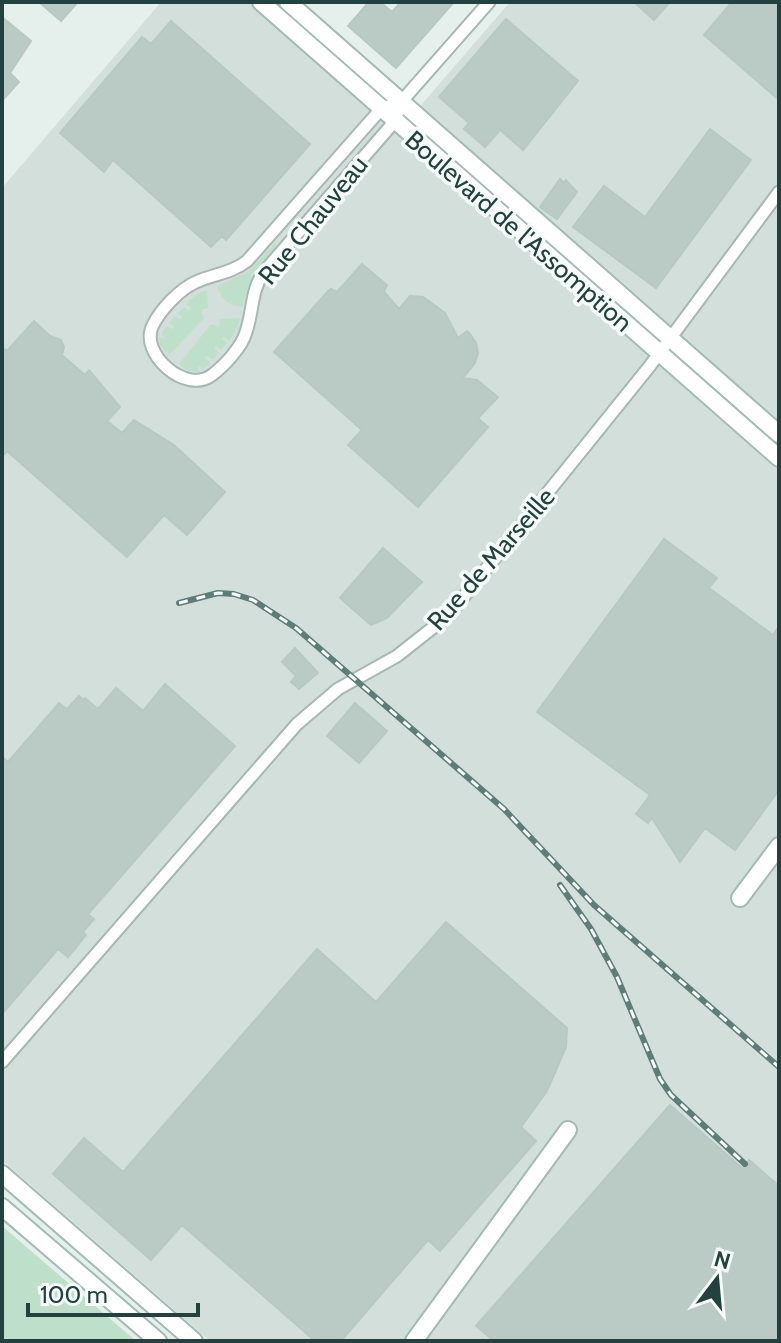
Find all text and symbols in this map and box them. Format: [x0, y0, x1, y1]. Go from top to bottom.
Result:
street label: Boulevard de l'Assomption [399, 124, 639, 338]
street label: Rue Chauveau [251, 149, 375, 291]
street label: Rue de Marseille [420, 481, 562, 637]
north arrow [677, 1239, 757, 1319]
text: N [711, 1245, 734, 1275]
scale bar [28, 1267, 198, 1317]
text: 100 m [40, 1280, 108, 1309]

